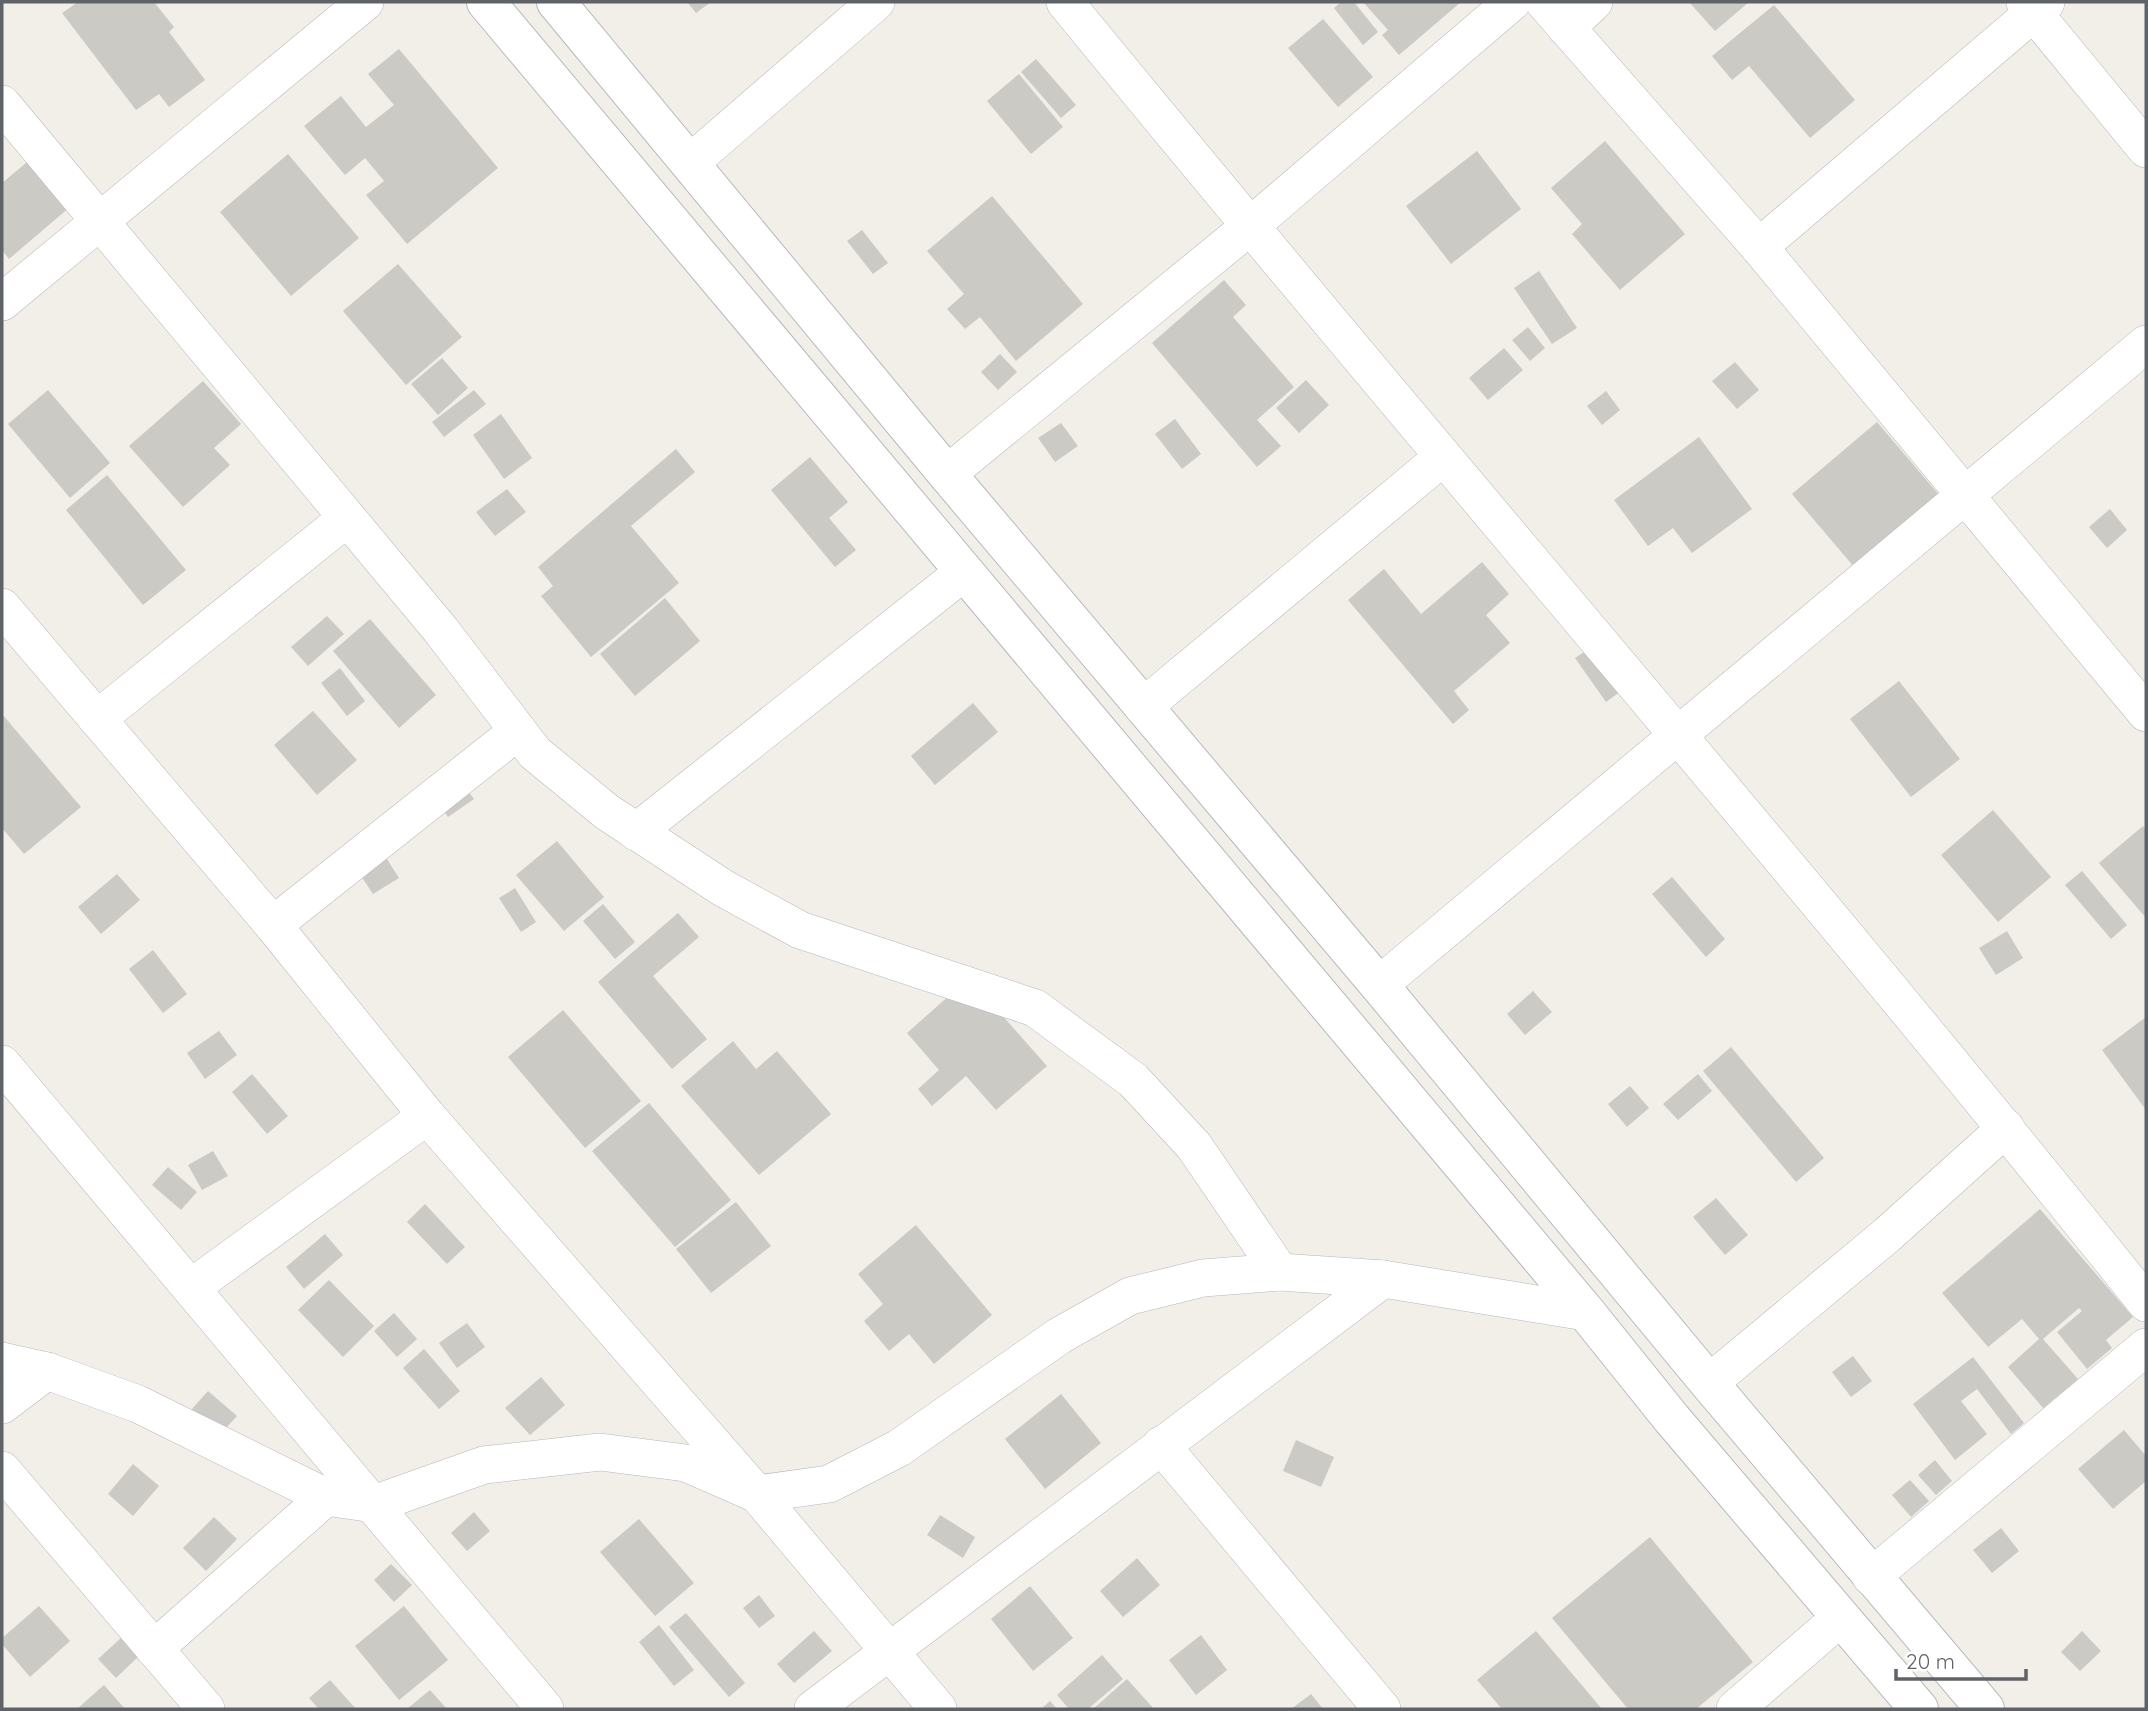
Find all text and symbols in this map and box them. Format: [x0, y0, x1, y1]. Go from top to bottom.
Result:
scale bar [1896, 1638, 2025, 1682]
text: 20 m [1906, 1648, 1955, 1674]

